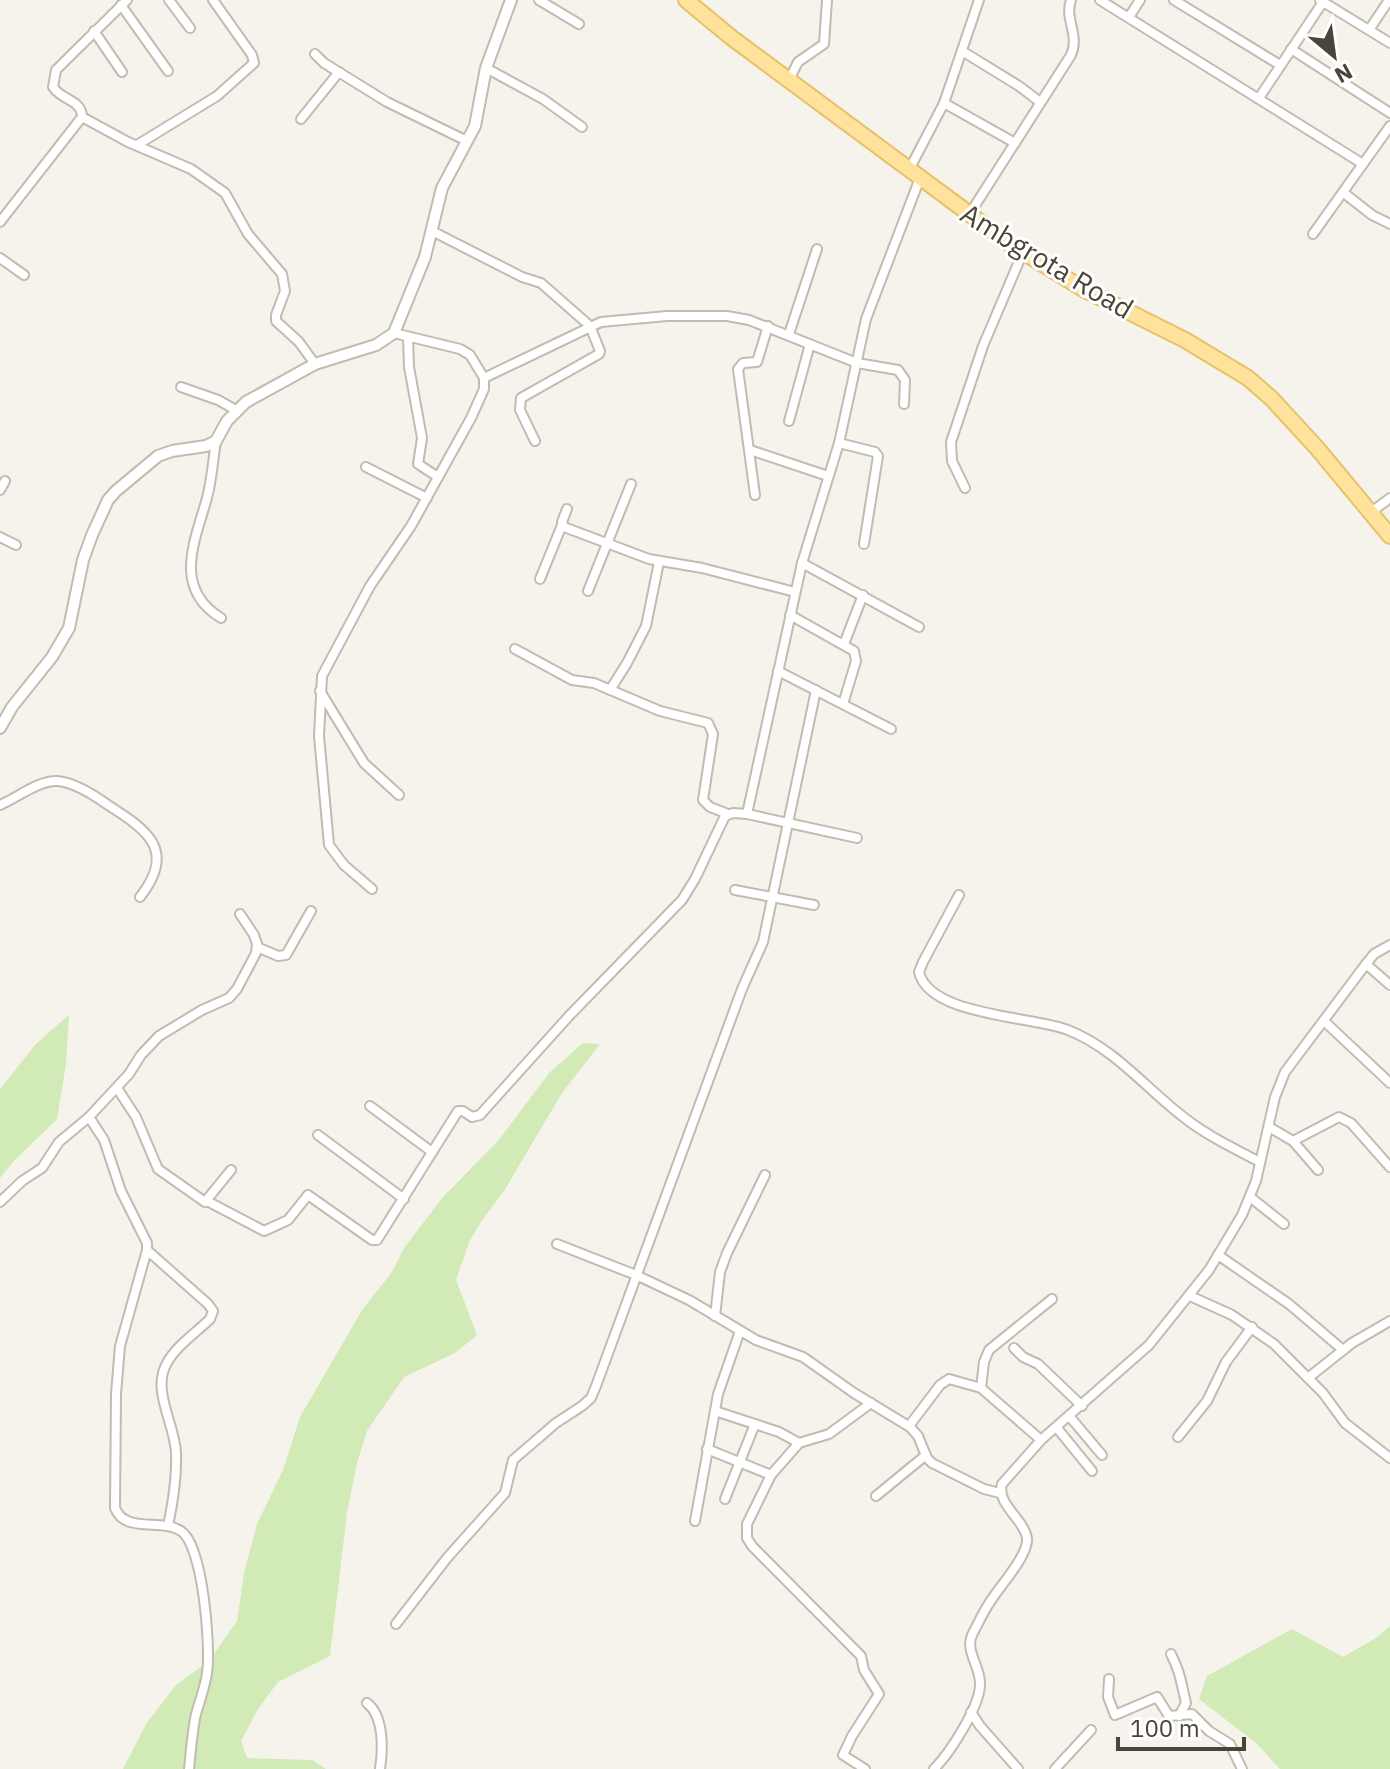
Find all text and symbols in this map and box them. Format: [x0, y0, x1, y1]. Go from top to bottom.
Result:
north arrow [1294, 16, 1374, 96]
text: N [1330, 57, 1358, 90]
street label: Ambgrota Road [954, 194, 1140, 327]
scale bar [1118, 1701, 1244, 1751]
text: 100 m [1130, 1712, 1200, 1744]

